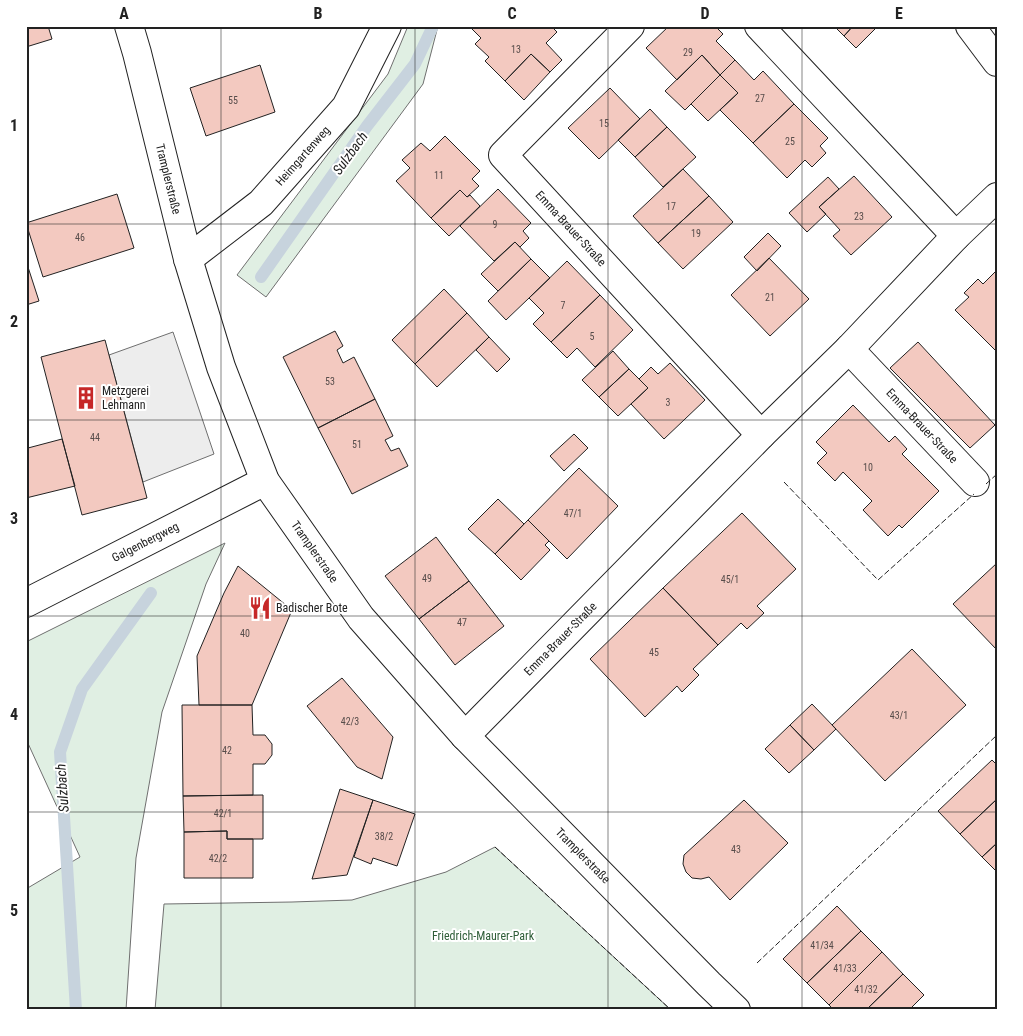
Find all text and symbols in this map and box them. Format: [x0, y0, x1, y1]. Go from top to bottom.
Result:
text: A [119, 4, 129, 23]
text: B [314, 4, 323, 23]
text: C [507, 4, 517, 23]
text: D [700, 4, 710, 23]
text: E [895, 4, 903, 23]
house number: 13 [511, 44, 521, 55]
house number: 29 [683, 47, 693, 58]
house number: 27 [755, 93, 765, 104]
house number: 55 [228, 95, 238, 106]
text: 1 [10, 116, 18, 135]
house number: 15 [599, 118, 609, 129]
street label: Heimgartenweg [273, 123, 333, 189]
water label: Sulzbach [329, 129, 371, 177]
house number: 25 [785, 136, 795, 147]
street label: Tramplerstraße [153, 142, 184, 216]
house number: 11 [434, 170, 444, 181]
street label: Emma-Brauer-Straße [533, 188, 609, 269]
house number: 17 [666, 201, 676, 212]
house number: 23 [854, 211, 864, 222]
house number: 9 [493, 219, 498, 230]
house number: 19 [691, 228, 701, 239]
house number: 46 [75, 232, 85, 243]
house number: 21 [765, 292, 775, 303]
house number: 7 [561, 300, 566, 311]
text: 2 [10, 312, 18, 331]
house number: 5 [590, 331, 595, 342]
house number: 53 [325, 376, 335, 387]
place label: Metzgerei Lehmann [102, 384, 149, 412]
building icon: Metzgerei Lehmann [73, 385, 99, 411]
street label: Emma-Brauer-Straße [883, 386, 961, 466]
house number: 3 [666, 397, 671, 408]
house number: 44 [90, 432, 100, 443]
house number: 51 [352, 439, 362, 450]
house number: 10 [863, 462, 873, 473]
house number: 47/1 [564, 508, 582, 519]
text: 3 [10, 509, 18, 528]
street label: Tramplerstraße [288, 518, 341, 586]
street label: Galgenbergweg [110, 519, 181, 565]
house number: 49 [422, 573, 432, 584]
house number: 45/1 [721, 574, 739, 585]
restaurant icon: Badischer Bote [247, 595, 273, 621]
street label: Emma-Brauer-Straße [521, 599, 600, 679]
place label: Badischer Bote [276, 601, 348, 615]
house number: 47 [457, 617, 467, 628]
house number: 40 [240, 628, 250, 639]
house number: 45 [649, 647, 659, 658]
text: 4 [10, 705, 18, 724]
house number: 43/1 [890, 710, 908, 721]
house number: 42/3 [341, 716, 359, 727]
house number: 42 [222, 745, 232, 756]
water label: Sulzbach [52, 763, 72, 813]
house number: 42/1 [214, 808, 232, 819]
street label: Tramplerstraße [552, 825, 613, 887]
house number: 38/2 [375, 831, 393, 842]
house number: 43 [731, 844, 741, 855]
house number: 42/2 [209, 853, 227, 864]
text: 5 [10, 901, 18, 920]
park label: Friedrich-Maurer-Park [432, 929, 535, 943]
house number: 41/34 [810, 940, 834, 951]
house number: 41/33 [833, 963, 857, 974]
house number: 41/32 [854, 984, 878, 995]

